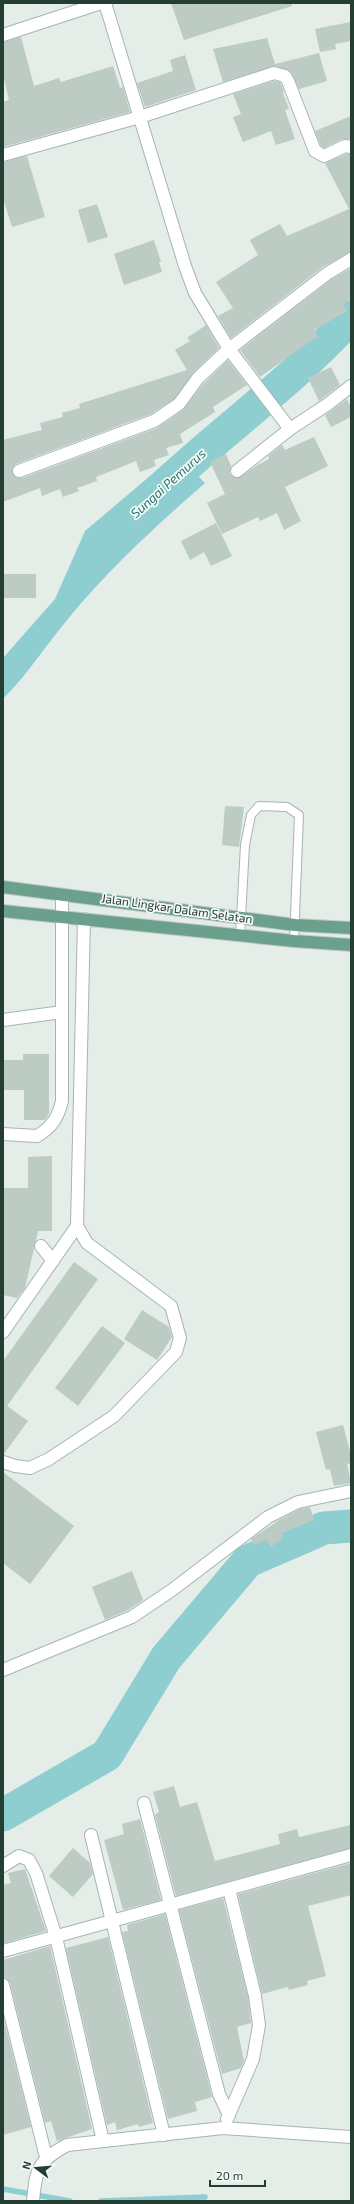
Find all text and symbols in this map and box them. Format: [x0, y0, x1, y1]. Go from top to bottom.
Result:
water label: Sungai Pemurus [127, 445, 209, 521]
street label: Jalan Lingkar Dalam Selatan [101, 890, 254, 926]
north arrow [16, 2148, 56, 2188]
text: N [19, 2159, 33, 2171]
scale bar [210, 2162, 265, 2188]
text: 20 m [216, 2168, 243, 2182]

